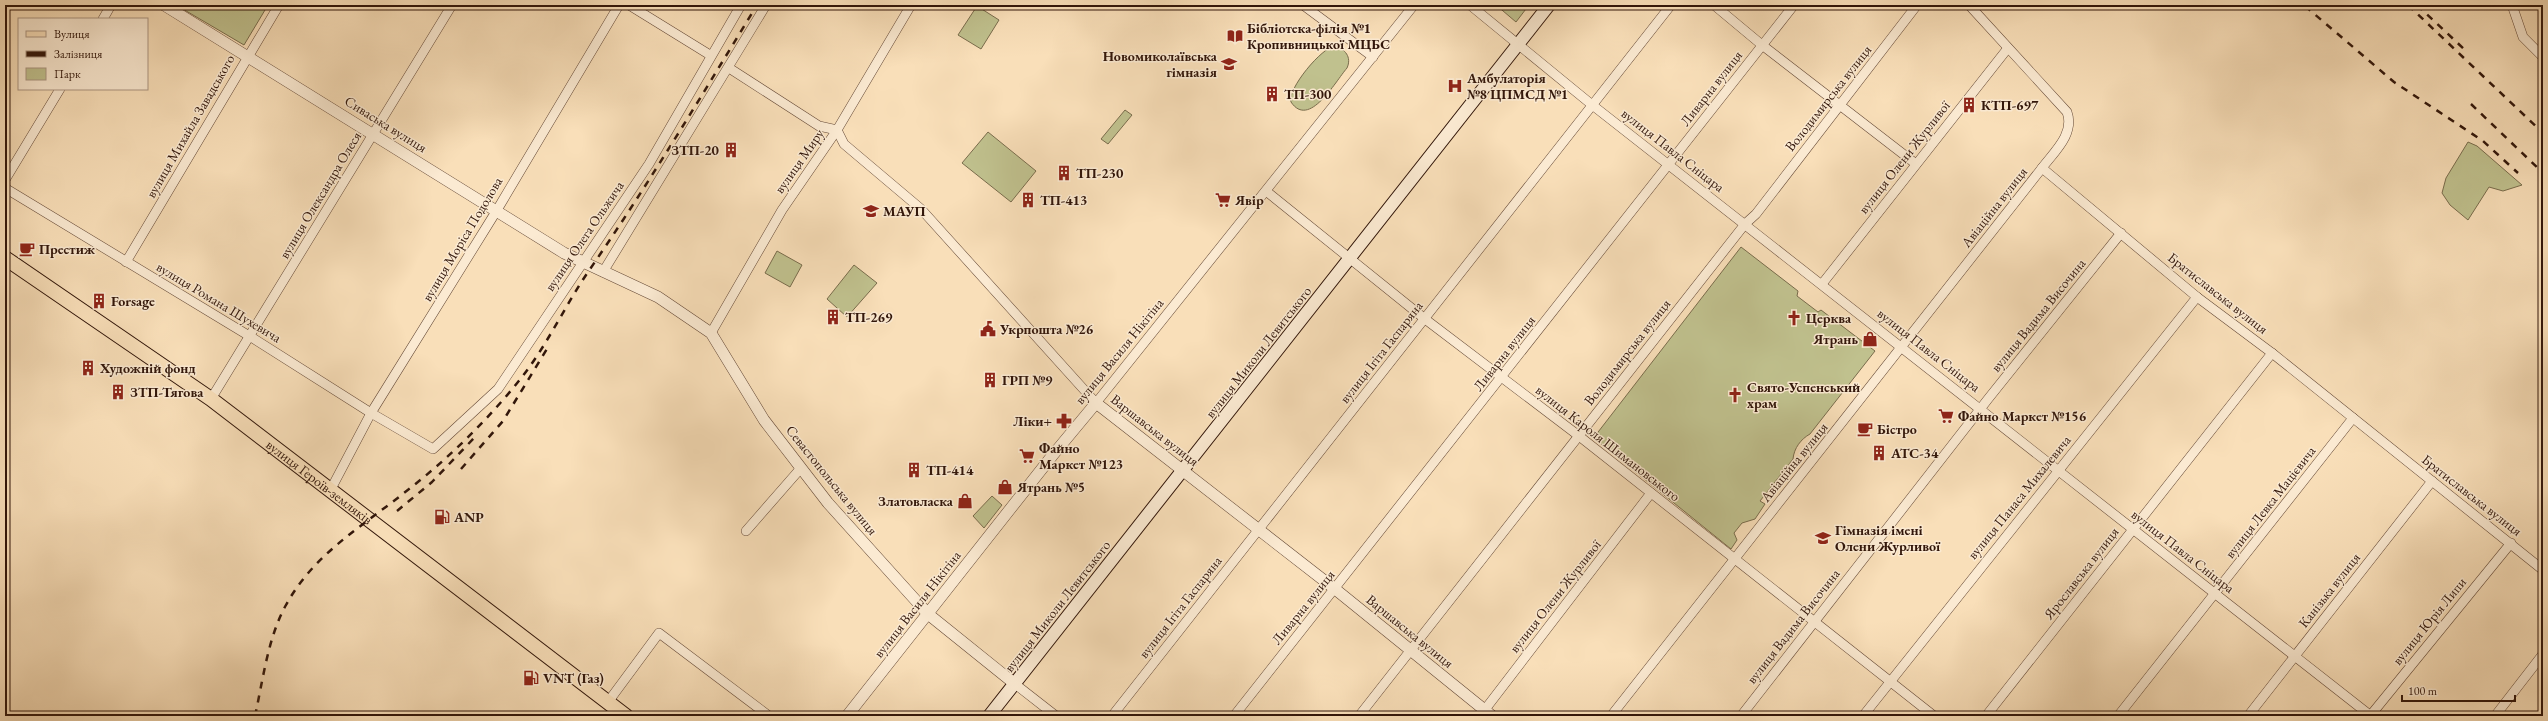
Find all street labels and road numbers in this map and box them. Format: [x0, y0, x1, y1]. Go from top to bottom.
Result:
street label: Володимирська вулиця [1781, 41, 1875, 155]
street label: Ливарна вулиця [1676, 47, 1746, 129]
street label: вулиця Михайла Завадського [142, 51, 238, 201]
street label: Сиваська вулиця [341, 92, 431, 156]
street label: вулиця Олени Журливої [1854, 96, 1954, 217]
street label: вулиця Павла Сніцара [1618, 104, 1728, 196]
street label: вулиця Миру [770, 124, 828, 197]
street label: вулиця Олександра Олеся [275, 128, 365, 262]
street label: Авіаційна вулиця [1956, 163, 2031, 252]
street label: вулиця Моріса Подолова [418, 173, 507, 305]
street label: вулиця Олега Ольжича [540, 177, 628, 295]
street label: Братиславська вулиця [2164, 248, 2272, 338]
street label: вулиця Вадима Височина [1987, 254, 2090, 375]
street label: вулиця Романа Шухевича [153, 258, 285, 347]
street label: вулиця Миколи Левитського [1201, 282, 1315, 422]
street label: вулиця Василя Нікітіна [1071, 294, 1168, 408]
street label: Володимирська вулиця [1580, 295, 1674, 409]
street label: вулиця Ігіта Гаспаряна [1336, 297, 1427, 407]
street label: вулиця Павла Сніцара [1874, 304, 1984, 396]
street label: Ливарна вулиця [1469, 312, 1539, 394]
street label: вулиця Кароля Шимановського [1532, 381, 1684, 505]
street label: Варшавська вулиця [1107, 390, 1203, 470]
street label: Авіаційна вулиця [1756, 418, 1832, 506]
street label: Севастопольська вулиця [782, 421, 882, 539]
street label: вулиця Панаса Михалевича [1963, 431, 2075, 563]
street label: вулиця Героїв-земляків [262, 435, 376, 528]
street label: вулиця Левка Мацієвича [2221, 442, 2320, 562]
street label: Братиславська вулиця [2418, 450, 2526, 540]
street label: вулиця Павла Сніцара [2128, 505, 2238, 597]
street label: Ярославська вулиця [2039, 523, 2123, 623]
street label: вулиця Олени Журливої [1505, 535, 1605, 656]
street label: вулиця Миколи Левитського [1000, 536, 1114, 676]
street label: вулиця Василя Нікітіна [869, 546, 965, 661]
street label: Канізька вулиця [2294, 549, 2364, 631]
street label: вулиця Ігіта Гаспаряна [1135, 552, 1226, 662]
street label: вулиця Вадима Височина [1742, 565, 1844, 687]
street label: Ливарна вулиця [1267, 566, 1339, 648]
street label: вулиця Юрія Липи [2388, 573, 2470, 669]
street label: Варшавська вулиця [1363, 590, 1457, 672]

